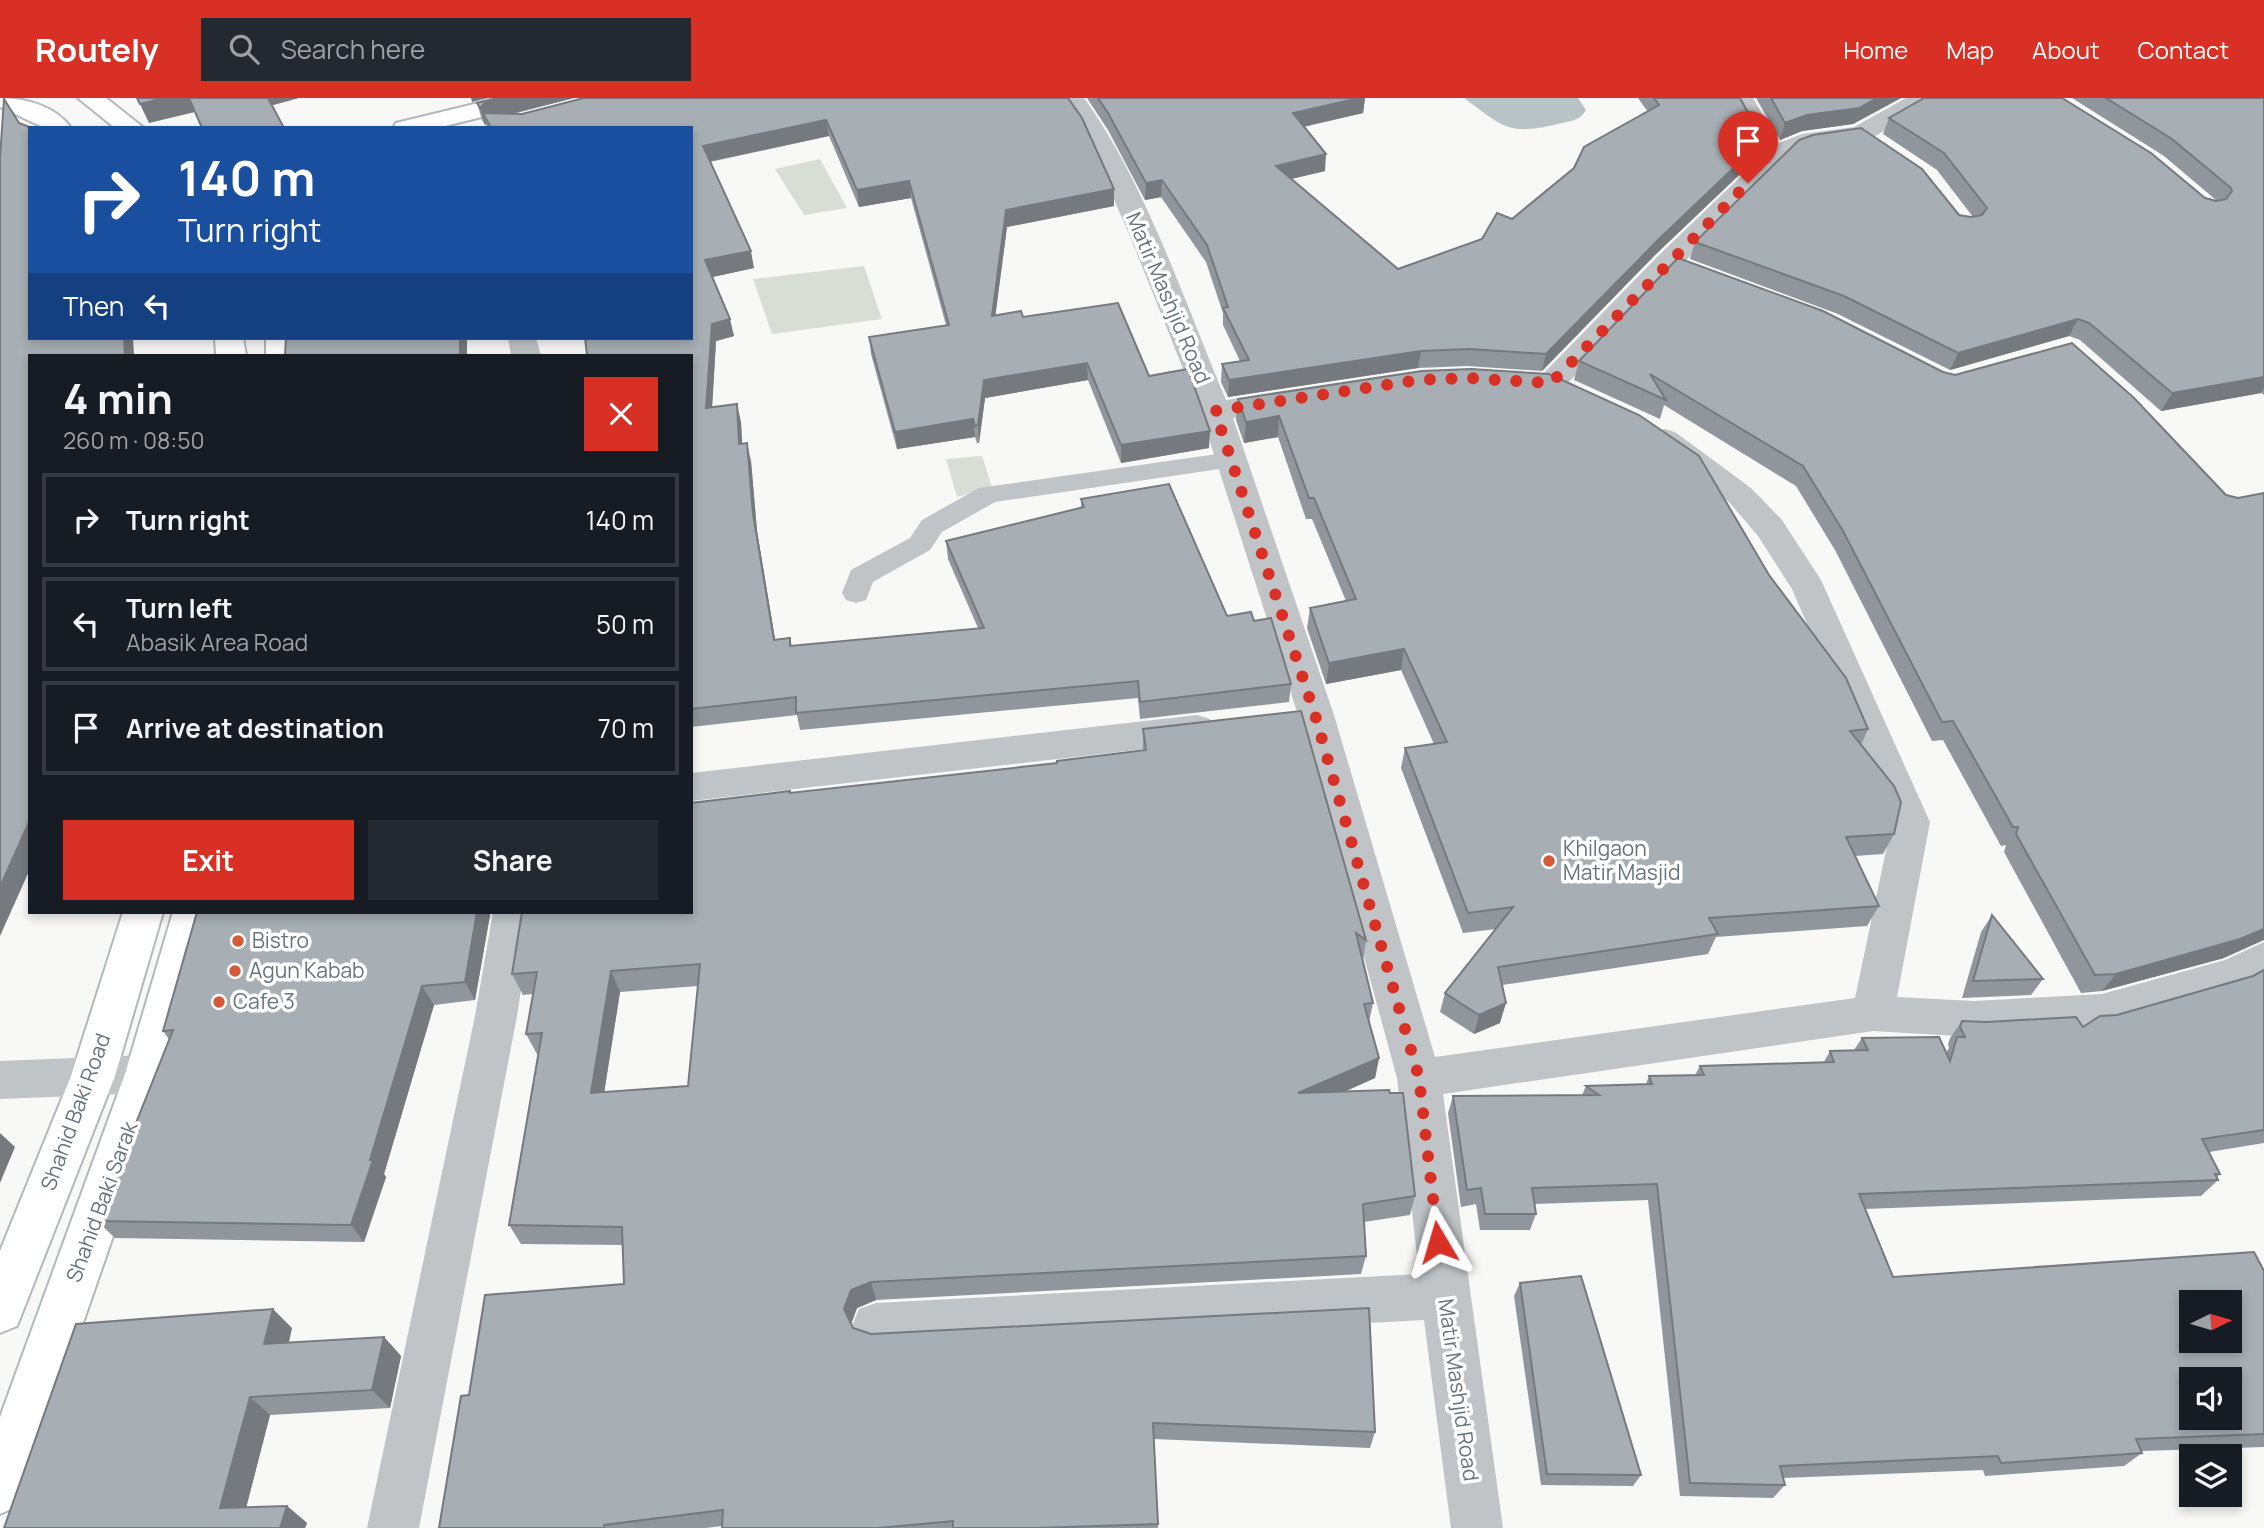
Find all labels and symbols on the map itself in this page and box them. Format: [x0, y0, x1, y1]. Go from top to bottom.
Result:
pin [1718, 111, 1778, 183]
street label: Matir Mashjid Road [1120, 208, 1218, 388]
place label: Khilgaon Matir Masjid [1563, 834, 1680, 886]
marker: Khilgaon Matir Masjid [1541, 853, 1557, 869]
place label: Bistro [252, 926, 309, 954]
marker: Bistro [230, 933, 246, 949]
place label: Agun Kabab [249, 956, 365, 984]
marker: Agun Kabab [227, 963, 243, 979]
place label: Cafe 3 [233, 987, 295, 1015]
marker: Cafe 3 [211, 994, 227, 1010]
street label: Shahid Baki Road [34, 1029, 116, 1194]
street label: Shahid Baki Sarak [59, 1117, 143, 1286]
position arrow [1401, 1205, 1475, 1279]
north arrow [2179, 1290, 2242, 1353]
street label: Matir Mashjid Road [1432, 1297, 1486, 1483]

